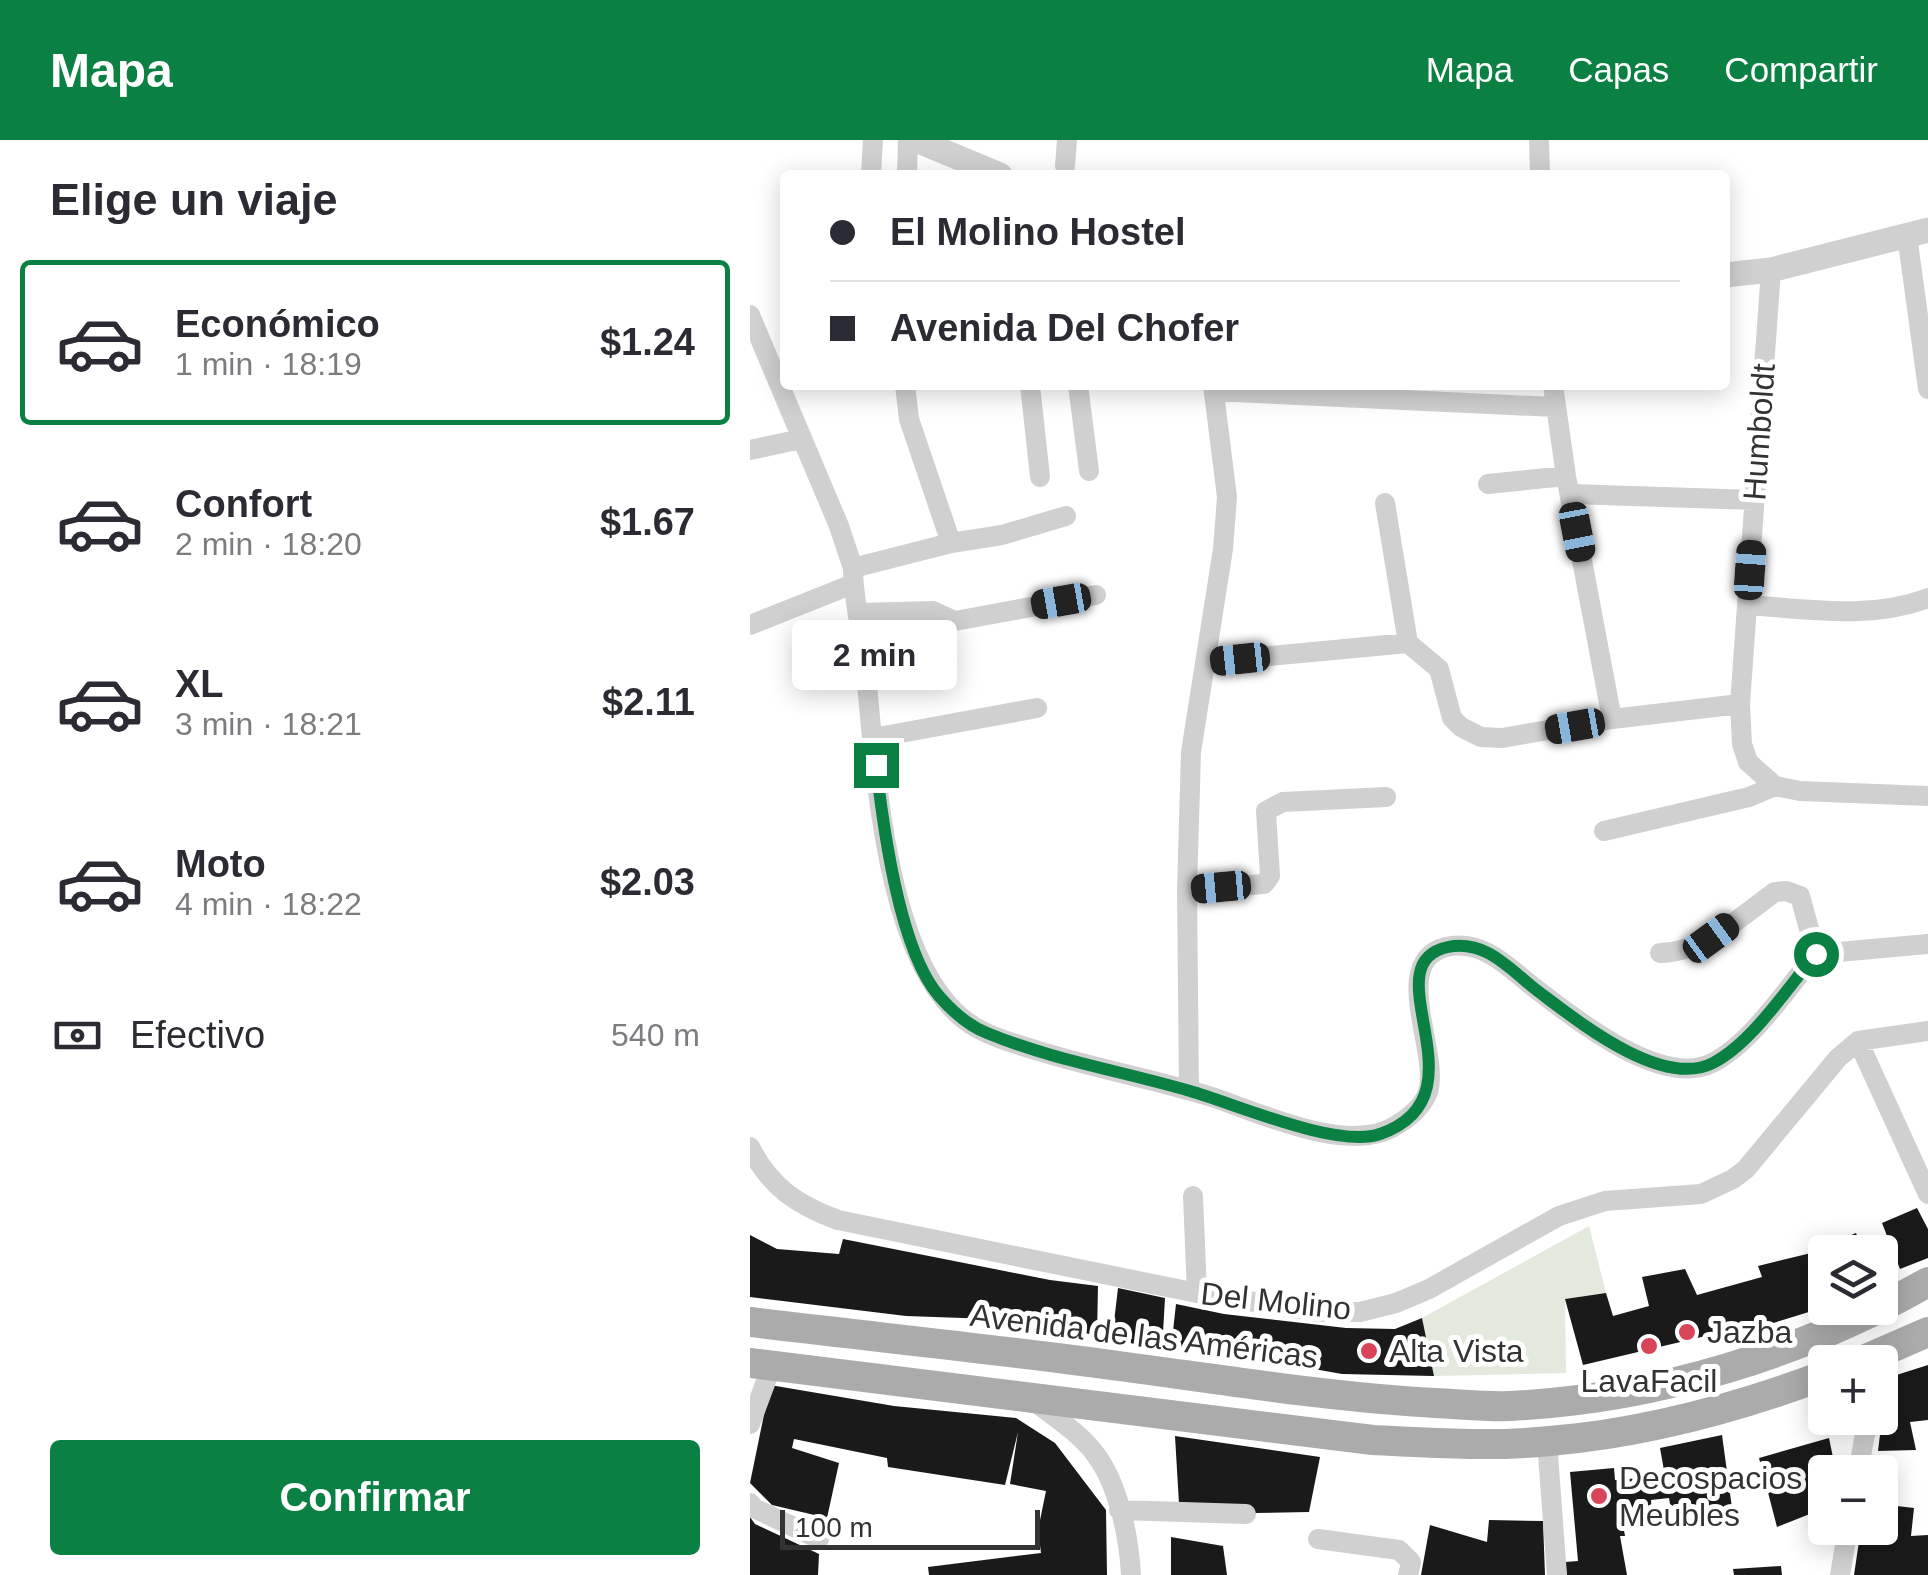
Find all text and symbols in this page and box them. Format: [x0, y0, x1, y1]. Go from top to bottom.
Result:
text: Mapa [50, 44, 173, 97]
text: Mapa [1426, 50, 1513, 89]
text: Capas [1568, 50, 1669, 89]
text: Compartir [1724, 50, 1878, 89]
text: Elige un viaje [50, 174, 338, 225]
text: El Molino Hostel [890, 211, 1186, 253]
icon: car [55, 298, 145, 388]
text: Económico [175, 303, 380, 345]
text: Avenida Del Chofer [890, 307, 1239, 349]
text: $1.24 [600, 321, 695, 363]
text: 1 min · 18:19 [175, 346, 362, 382]
street label: Humboldt [1736, 362, 1782, 502]
icon: car [55, 478, 145, 568]
text: Confort [175, 483, 312, 525]
car [1557, 500, 1597, 564]
text: $1.67 [600, 501, 695, 543]
text: 2 min · 18:20 [175, 526, 362, 562]
car [1733, 539, 1767, 601]
car [1029, 581, 1093, 621]
callout: 2 min [794, 620, 958, 690]
text: 2 min [833, 637, 916, 673]
car [1209, 641, 1271, 677]
icon: car [55, 658, 145, 748]
text: XL [175, 663, 224, 705]
text: $2.11 [602, 681, 695, 723]
text: 3 min · 18:21 [175, 706, 362, 742]
car [1543, 706, 1607, 746]
route end [854, 743, 899, 788]
icon: car [55, 838, 145, 928]
text: Moto [175, 843, 266, 885]
text: $2.03 [600, 861, 695, 903]
car [1190, 869, 1252, 905]
text: 4 min · 18:22 [175, 886, 362, 922]
car [1678, 908, 1744, 968]
route start [1794, 932, 1839, 977]
icon: cash [50, 1008, 105, 1063]
text: Efectivo [130, 1014, 265, 1056]
text: 540 m [611, 1017, 700, 1053]
map controls [1808, 1235, 1898, 1545]
button: layers [1808, 1235, 1898, 1325]
street label: Del Molino [1199, 1275, 1353, 1327]
street label: Avenida de las Américas [968, 1297, 1320, 1375]
place label: Jazba [1707, 1314, 1793, 1350]
marker: Jazba [1676, 1321, 1698, 1343]
place label: Alta Vista [1389, 1333, 1524, 1369]
marker: LavaFacil [1638, 1335, 1660, 1357]
marker: Alta Vista [1358, 1340, 1380, 1362]
button: + [1808, 1345, 1898, 1435]
place label: LavaFacil [1581, 1363, 1717, 1399]
button: Confirmar [50, 1440, 700, 1555]
button: − [1808, 1455, 1898, 1545]
place label: Decospacios Meubles [1619, 1460, 1802, 1533]
marker: Decospacios Meubles [1588, 1485, 1610, 1507]
scale bar [780, 1505, 1040, 1550]
text: 100 m [795, 1512, 873, 1543]

